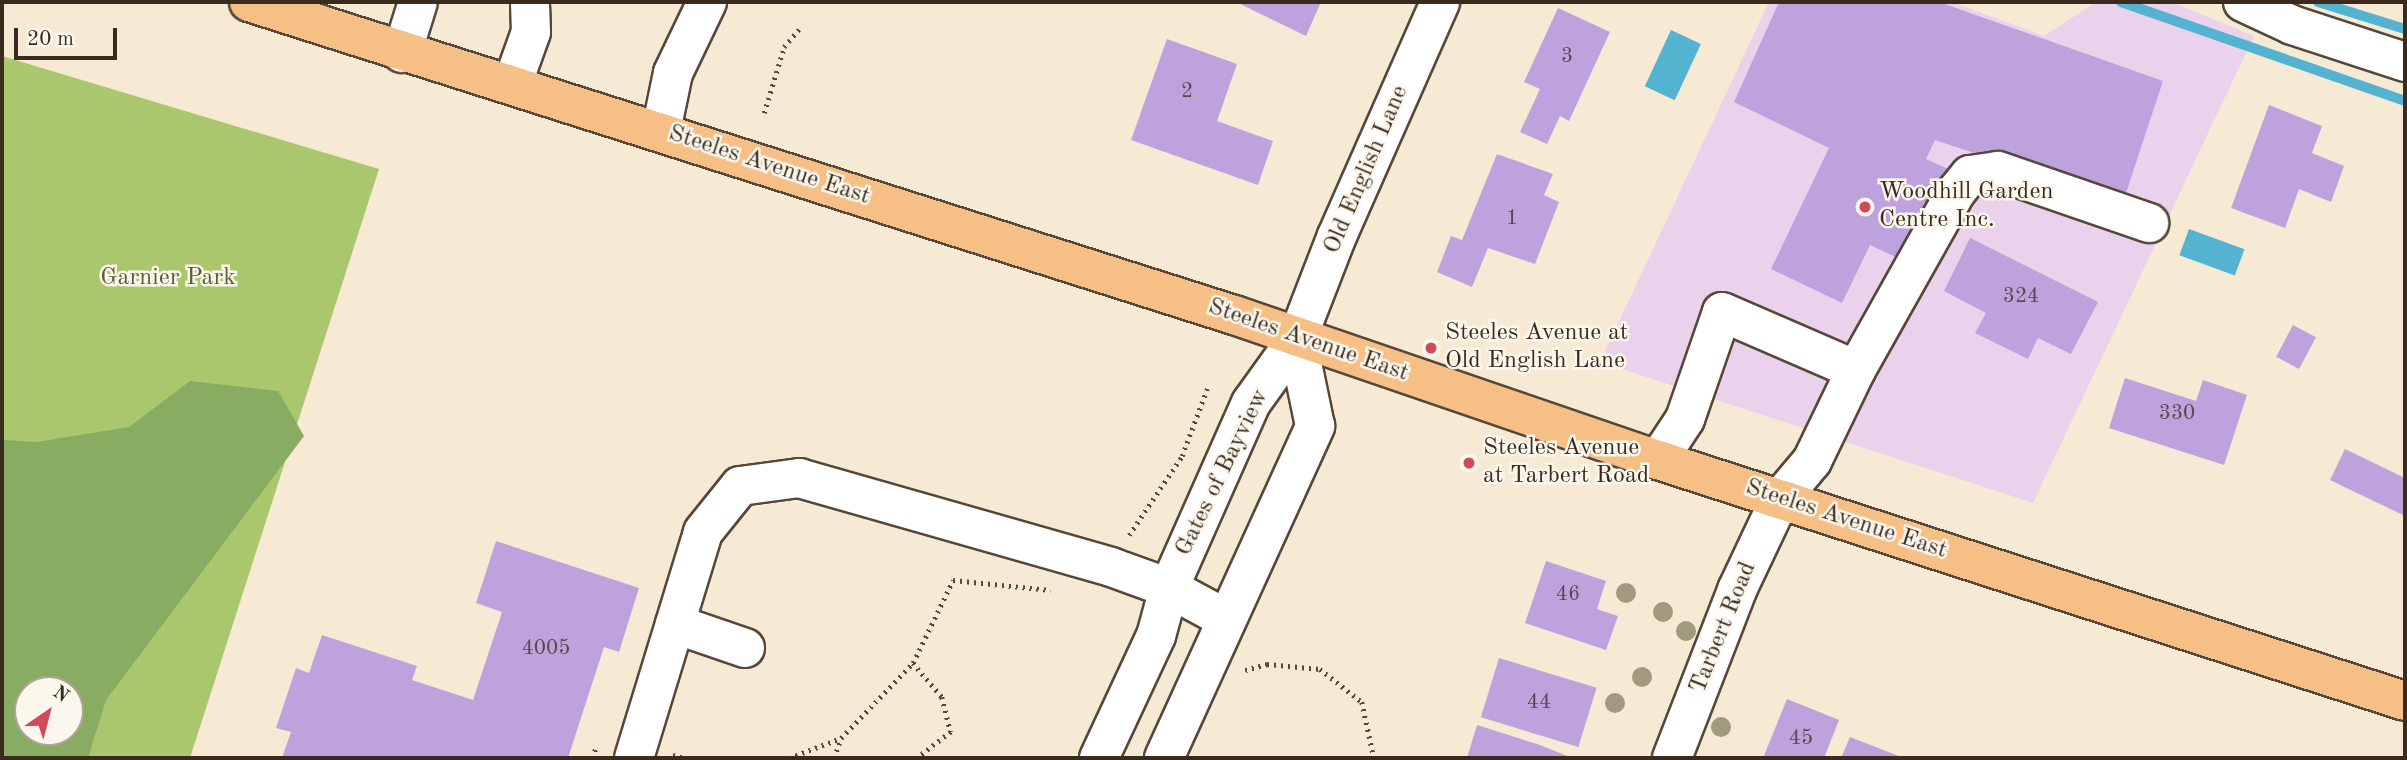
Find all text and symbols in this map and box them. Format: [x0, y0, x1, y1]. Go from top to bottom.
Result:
scale bar [18, 14, 121, 58]
text: 20 m [27, 29, 74, 50]
house number: 3 [1561, 44, 1573, 70]
house number: 2 [1181, 79, 1193, 105]
street label: Old English Lane [1319, 81, 1415, 259]
street label: Steeles Avenue East [665, 120, 873, 212]
place label: Woodhill Garden Centre Inc. [1879, 179, 2053, 235]
marker: Woodhill Garden Centre Inc. [1857, 199, 1873, 215]
house number: 1 [1506, 206, 1518, 232]
park label: Garnier Park [100, 265, 236, 293]
house number: 324 [2003, 284, 2039, 310]
street label: Steeles Avenue East [1204, 293, 1412, 389]
place label: Steeles Avenue at Old English Lane [1445, 320, 1628, 376]
marker: Steeles Avenue at Old English Lane [1423, 340, 1439, 356]
street label: Gates of Bayview [1170, 385, 1276, 561]
house number: 330 [2159, 401, 2195, 427]
place label: Steeles Avenue at Tarbert Road [1483, 435, 1649, 491]
marker: Steeles Avenue at Tarbert Road [1461, 455, 1477, 471]
street label: Steeles Avenue East [1742, 474, 1950, 566]
street label: Tarbert Road [1685, 558, 1763, 698]
house number: 46 [1556, 582, 1580, 608]
house number: 4005 [522, 636, 570, 662]
north arrow [14, 676, 84, 746]
text: N [49, 683, 72, 707]
house number: 44 [1527, 690, 1551, 716]
house number: 45 [1789, 726, 1813, 752]

